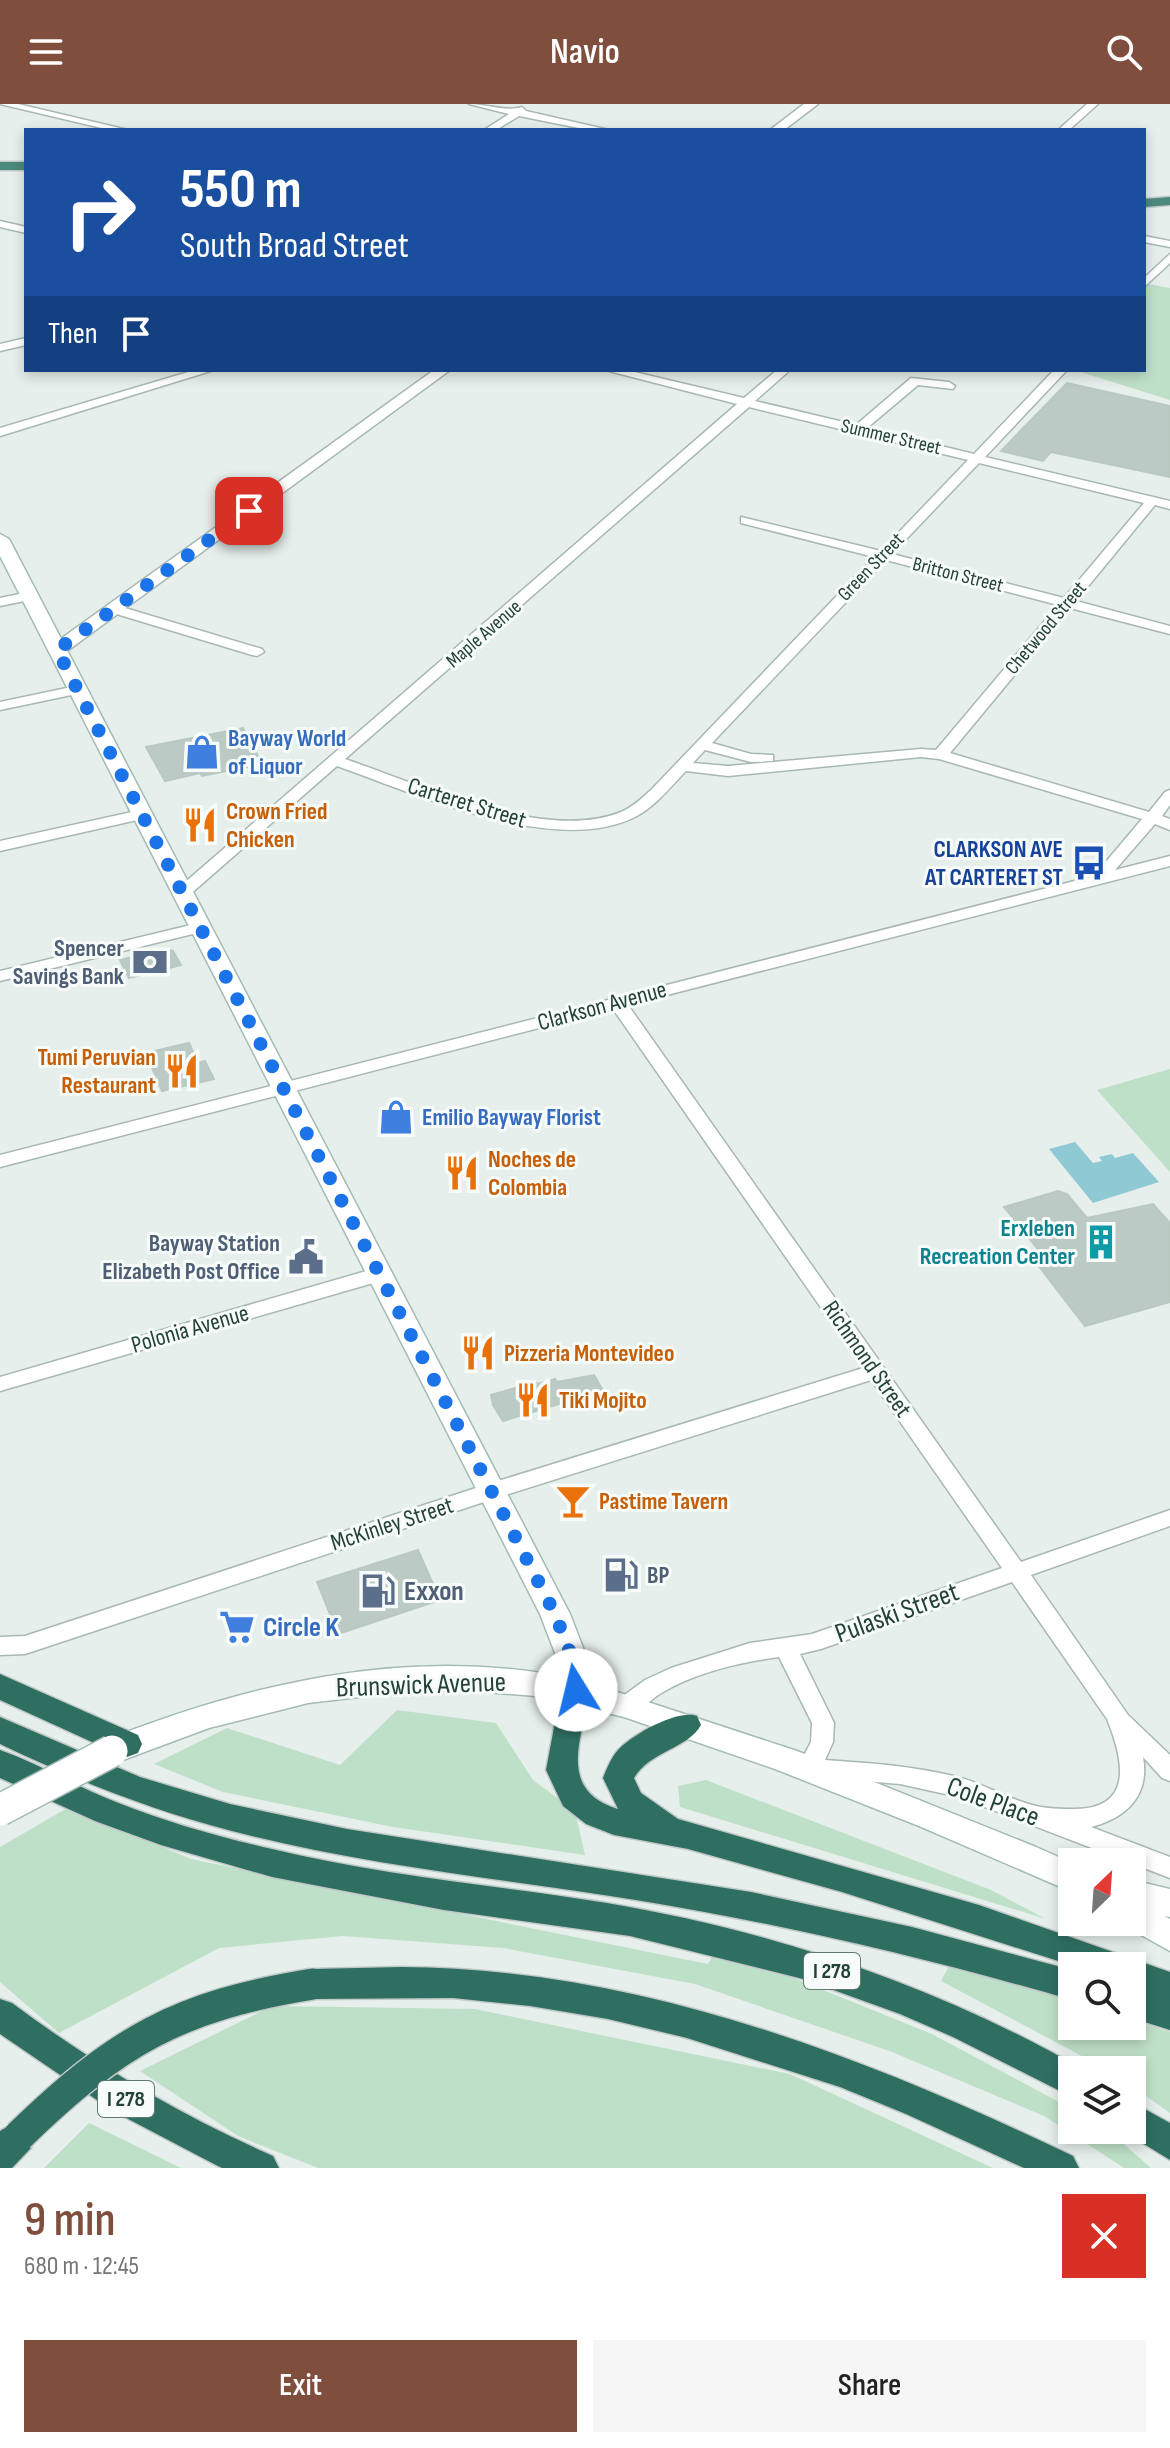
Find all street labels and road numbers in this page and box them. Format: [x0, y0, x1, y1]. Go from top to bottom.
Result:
street label: Summer Street [839, 414, 943, 460]
street label: Green Street [833, 528, 909, 606]
street label: Britton Street [910, 552, 1006, 598]
street label: Chetwood Street [1000, 577, 1092, 679]
street label: Maple Avenue [442, 595, 526, 673]
street label: Carteret Street [404, 771, 530, 835]
street label: Clarkson Avenue [534, 975, 670, 1037]
street label: Richmond Street [816, 1295, 918, 1423]
street label: Polonia Avenue [128, 1298, 252, 1360]
street label: McKinley Street [327, 1491, 457, 1557]
street label: Pulaski Street [831, 1575, 963, 1651]
street label: Brunswick Avenue [335, 1666, 507, 1704]
street label: Cole Place [942, 1770, 1044, 1834]
road number: I 278 [804, 1953, 860, 1989]
road number: I 278 [98, 2081, 154, 2117]

